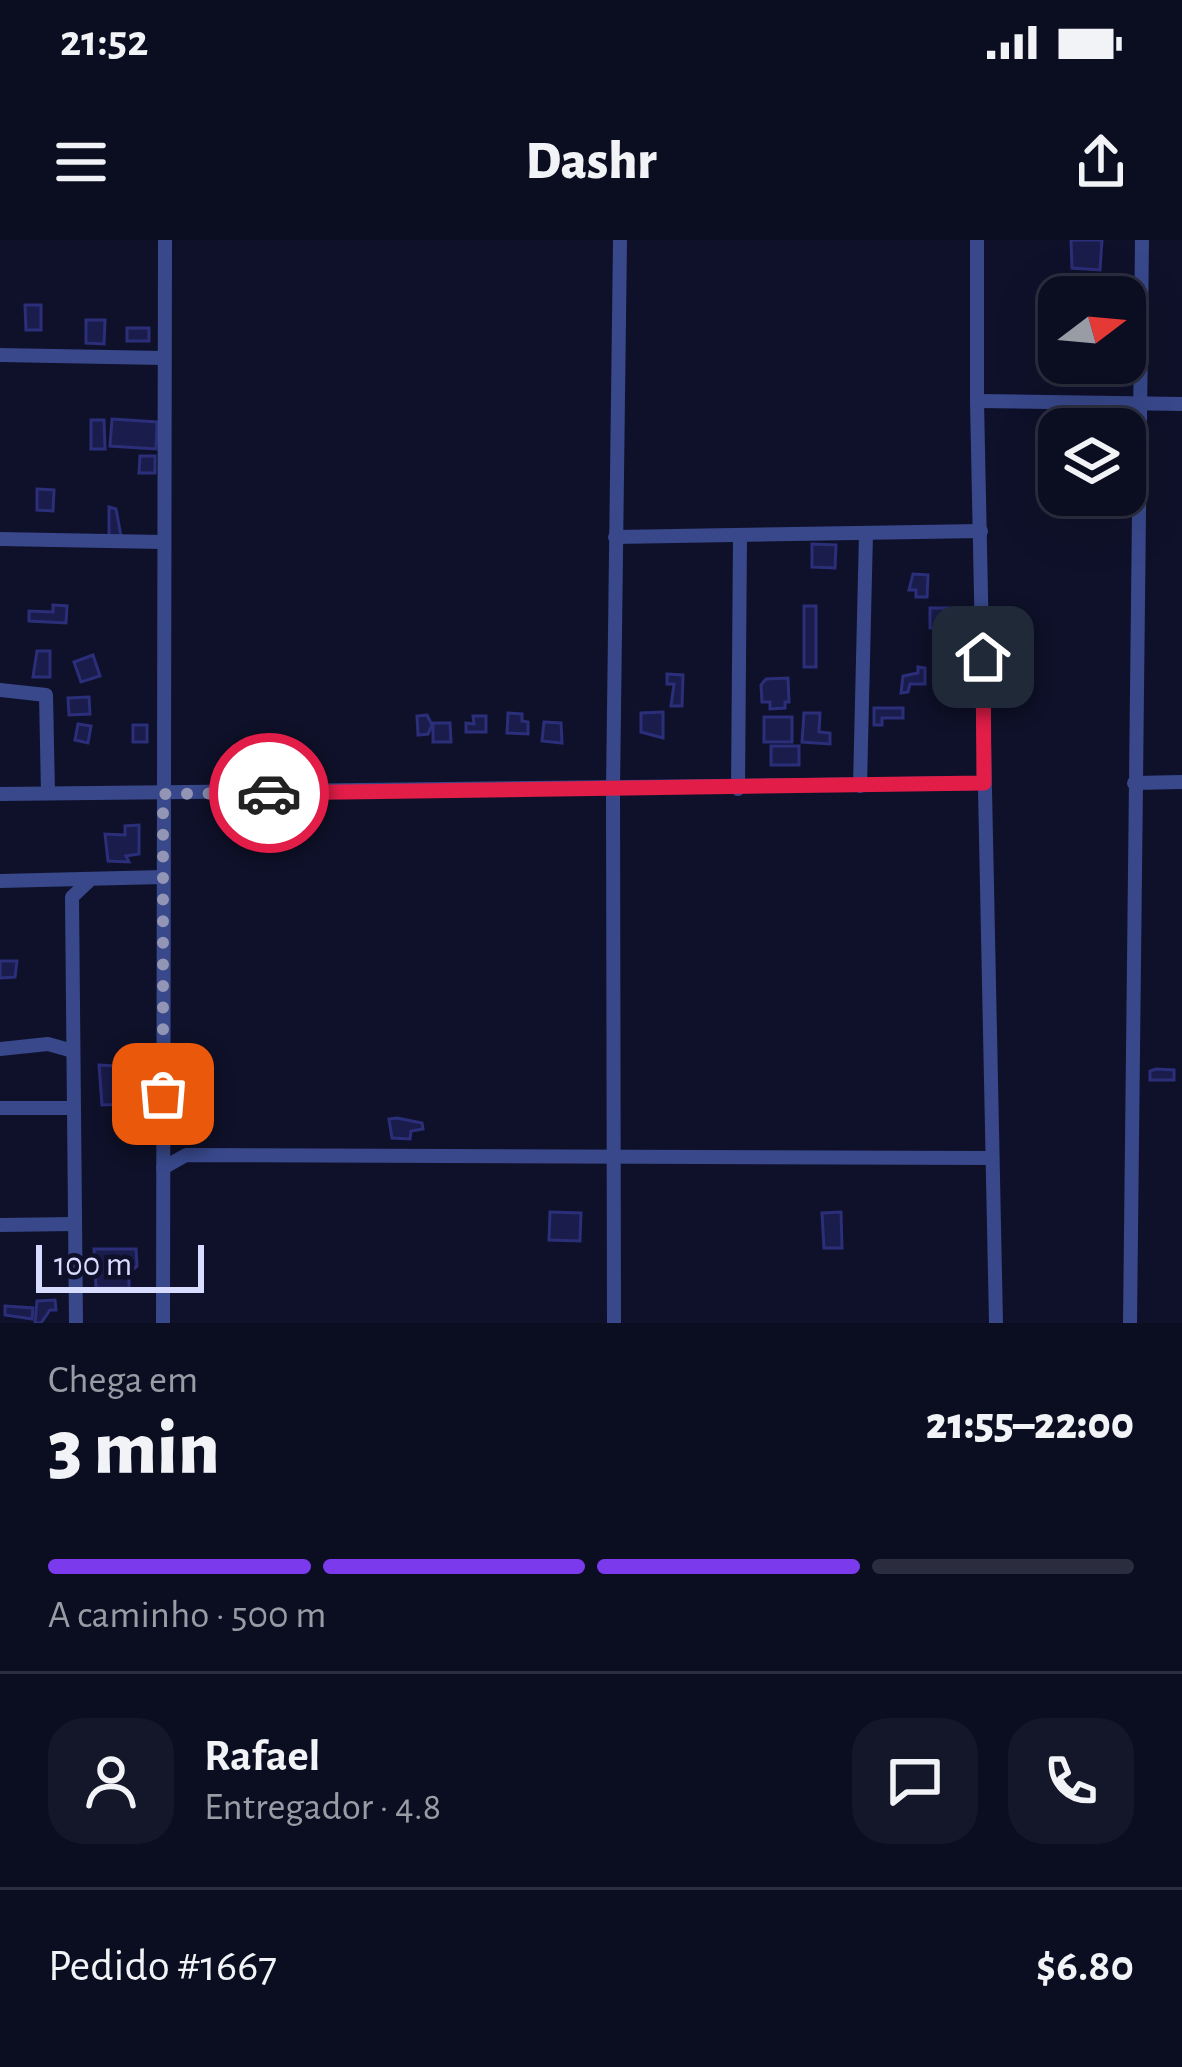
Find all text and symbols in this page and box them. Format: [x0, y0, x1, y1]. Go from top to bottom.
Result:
text: 21:52 [60, 19, 148, 64]
icon: menu [48, 129, 114, 195]
icon: share [1068, 129, 1134, 195]
text: Dashr [525, 135, 657, 189]
north arrow [1038, 276, 1146, 384]
map controls [1038, 276, 1146, 516]
button: layers [1038, 408, 1146, 516]
pin [932, 606, 1034, 708]
icon: home [950, 624, 1016, 690]
courier [209, 733, 329, 853]
icon: car [236, 760, 302, 826]
pin [112, 1043, 214, 1145]
icon: bag [130, 1061, 196, 1127]
scale bar [36, 1239, 204, 1292]
text: 100 m [54, 1249, 132, 1282]
text: Chega em [48, 1361, 198, 1400]
text: 21:55–22:00 [926, 1402, 1134, 1447]
text: 3 min [48, 1410, 220, 1488]
text: A caminho · 500 m [48, 1596, 326, 1635]
button: person [48, 1718, 174, 1844]
button: chat [852, 1718, 978, 1844]
button: phone [1008, 1718, 1134, 1844]
text: Rafael [204, 1734, 320, 1779]
text: Entregador · 4.8 [204, 1788, 441, 1827]
text: Pedido #1667 [48, 1944, 277, 1989]
text: $6.80 [1036, 1944, 1134, 1989]

